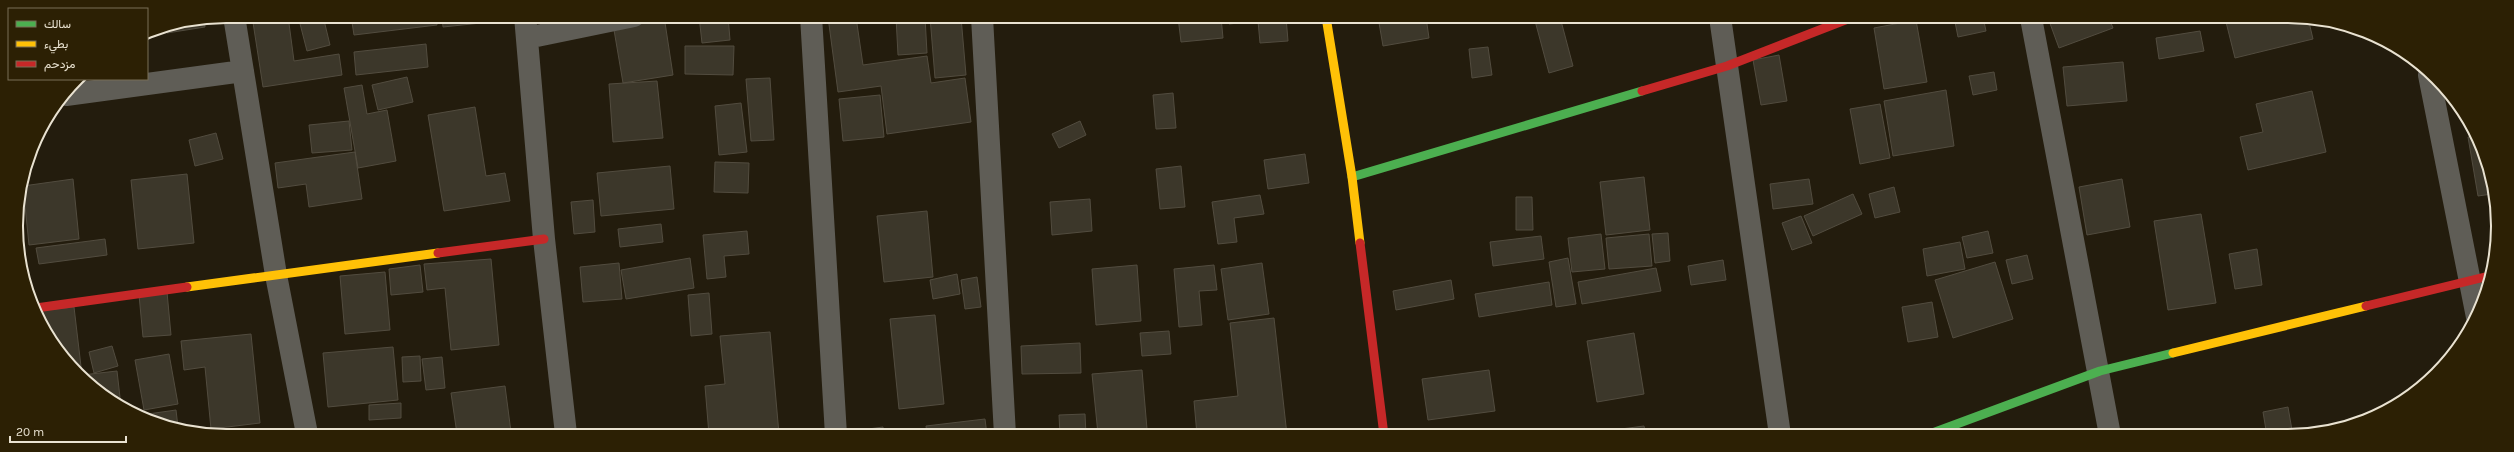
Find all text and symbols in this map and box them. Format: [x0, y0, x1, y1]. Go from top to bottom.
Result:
legend [8, 8, 148, 80]
text: سالك [44, 17, 71, 31]
text: بطيء [44, 37, 68, 54]
text: مزدحم [44, 57, 75, 72]
scale bar [10, 418, 126, 444]
text: 20 m [16, 425, 44, 439]

